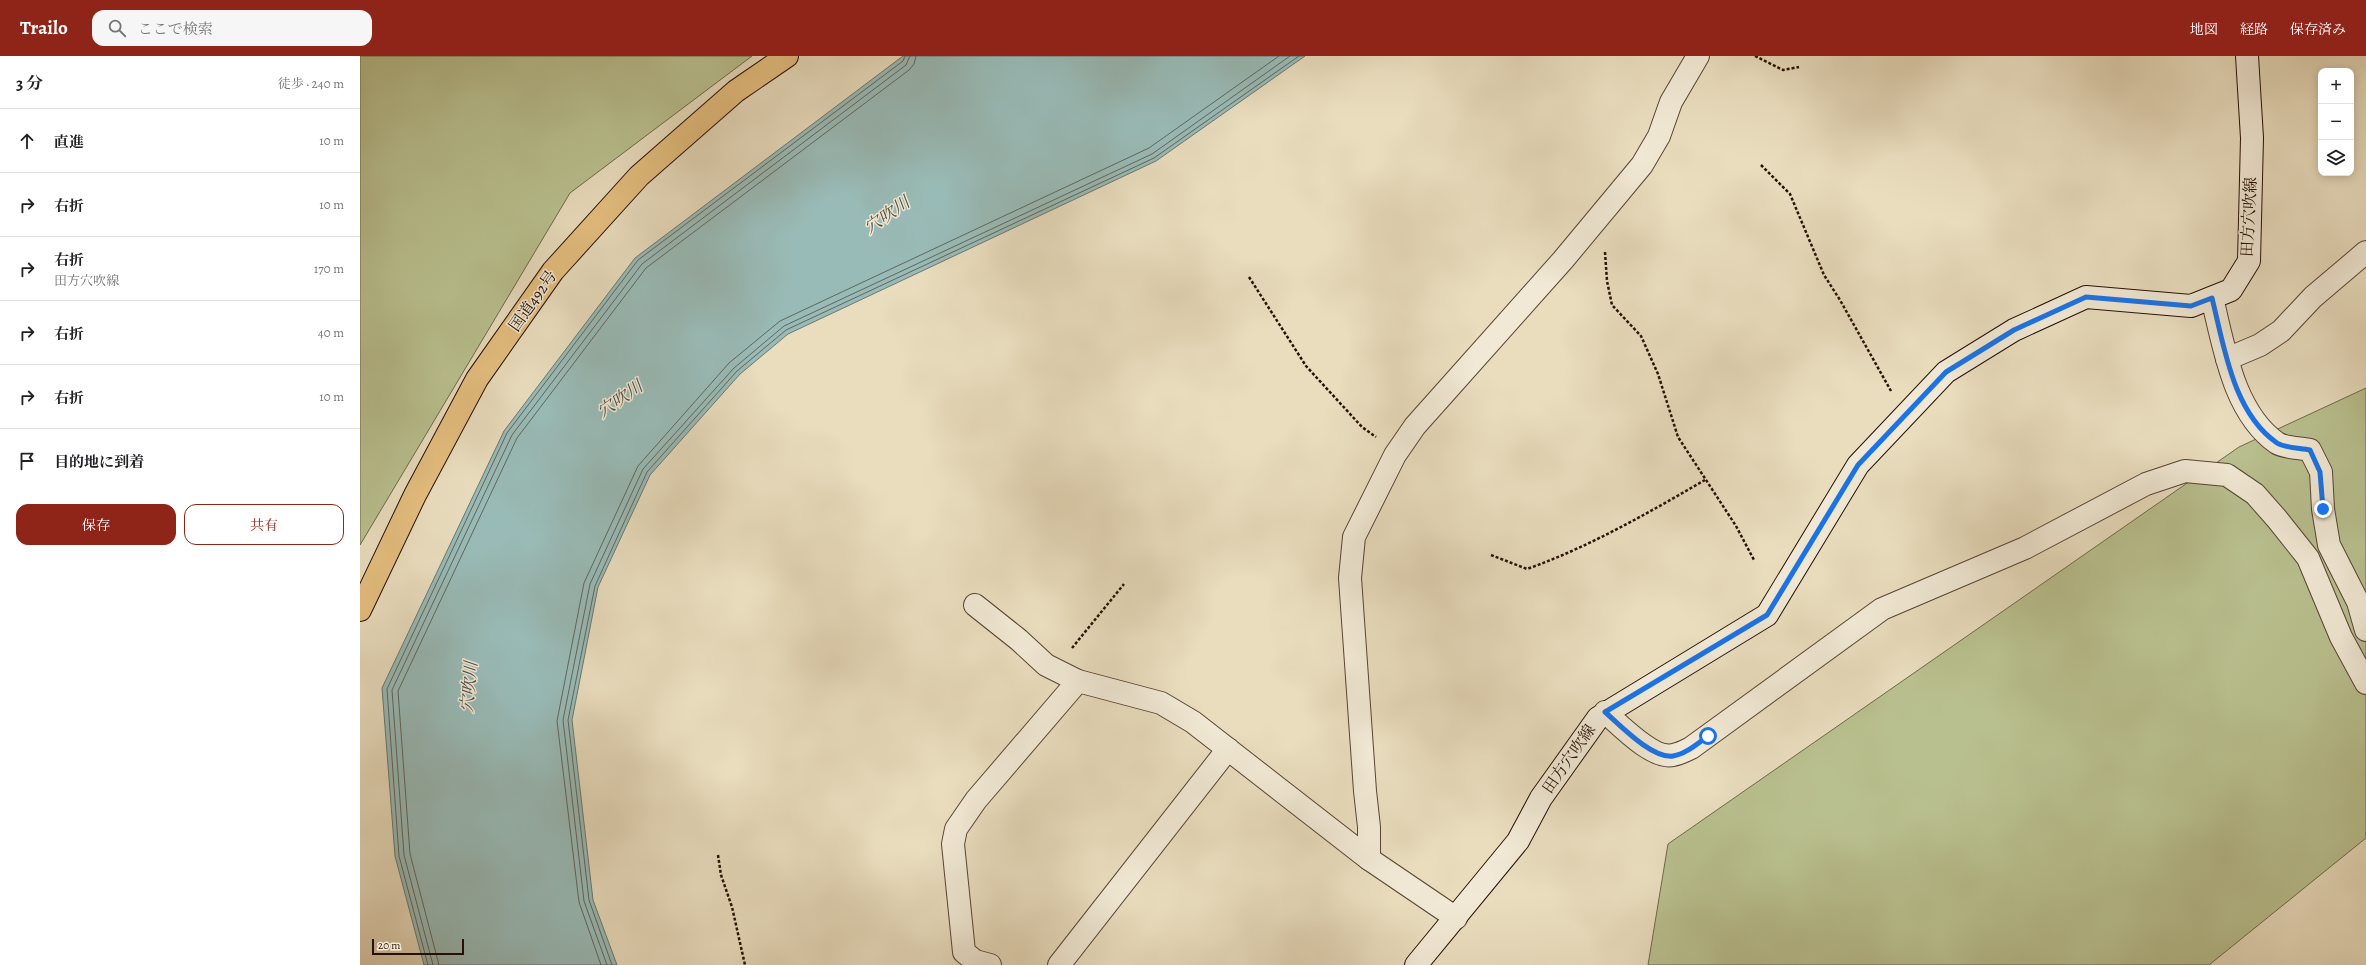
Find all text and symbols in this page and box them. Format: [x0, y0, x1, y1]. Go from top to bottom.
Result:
search box [92, 10, 372, 46]
text: Trailo [20, 15, 68, 41]
icon: search [106, 17, 128, 39]
text: ここで検索 [138, 19, 213, 39]
text: 地図 [2190, 20, 2218, 39]
text: 経路 [2240, 20, 2268, 39]
text: 保存済み [2290, 20, 2346, 39]
map controls [2318, 68, 2354, 176]
button: + [2318, 68, 2354, 104]
text: 3 分 [16, 72, 43, 95]
text: 徒歩 · 240 m [278, 75, 344, 92]
button: − [2318, 104, 2354, 140]
icon: ahead [16, 130, 38, 152]
text: 直進 [54, 132, 84, 152]
text: 10 m [319, 132, 344, 149]
button: layers [2318, 140, 2354, 176]
street label: 田方穴吹線 [2236, 176, 2262, 258]
water label: 穴吹川 [860, 190, 916, 239]
icon: right [16, 194, 38, 216]
text: 右折 [54, 196, 84, 216]
text: 10 m [319, 196, 344, 213]
text: 右折 [54, 250, 84, 270]
icon: right [16, 258, 38, 280]
text: 170 m [314, 260, 344, 277]
street label: 国道492号 [504, 266, 562, 336]
text: 田方穴吹線 [54, 272, 119, 289]
icon: right [16, 322, 38, 344]
text: 右折 [54, 324, 84, 344]
text: 40 m [318, 324, 344, 341]
water label: 穴吹川 [593, 374, 649, 423]
icon: right [16, 386, 38, 408]
text: 右折 [54, 388, 84, 408]
text: 10 m [319, 388, 344, 405]
icon: arrive [16, 450, 38, 472]
text: 目的地に到着 [54, 452, 144, 472]
route end [2314, 500, 2332, 518]
button: 保存 [16, 504, 176, 545]
button: 共有 [184, 504, 344, 545]
water label: 穴吹川 [455, 659, 483, 713]
street label: 田方穴吹線 [1537, 720, 1601, 798]
route start [1699, 727, 1717, 745]
scale bar [372, 937, 464, 956]
text: 20 m [378, 938, 400, 953]

